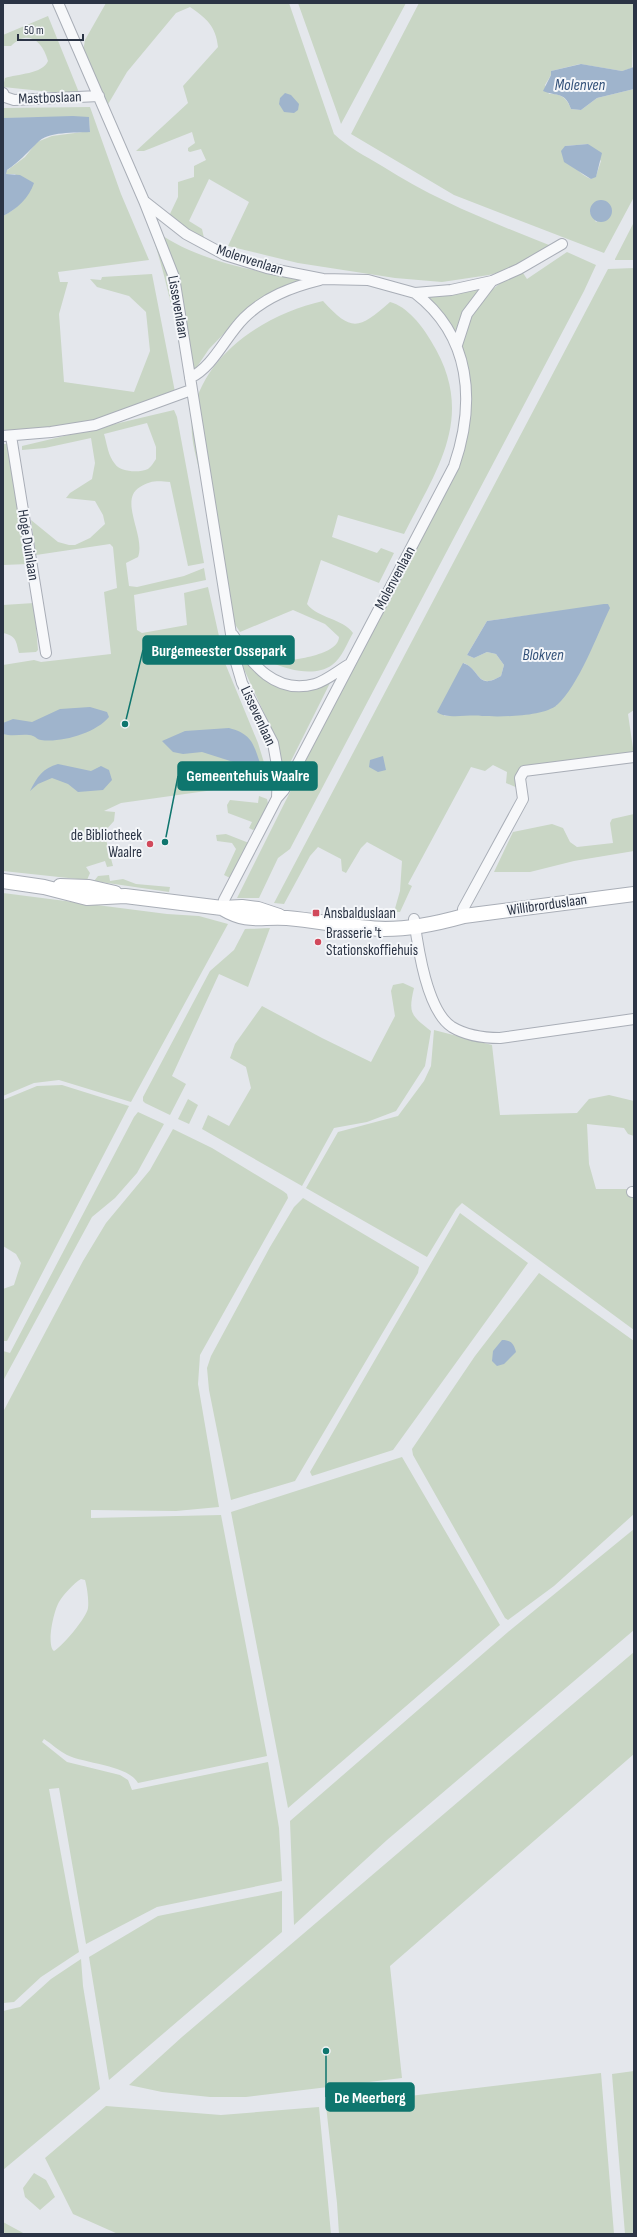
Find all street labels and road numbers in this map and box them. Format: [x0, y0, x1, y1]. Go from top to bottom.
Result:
street label: Mastboslaan [18, 87, 82, 109]
street label: Molenvenlaan [214, 240, 286, 280]
street label: Lissevenlaan [163, 274, 193, 340]
street label: Hoge Duinlaan [13, 508, 43, 582]
street label: Molenvenlaan [370, 543, 420, 613]
street label: Lissevenlaan [236, 683, 280, 749]
street label: Willibrorduslaan [506, 890, 588, 920]

